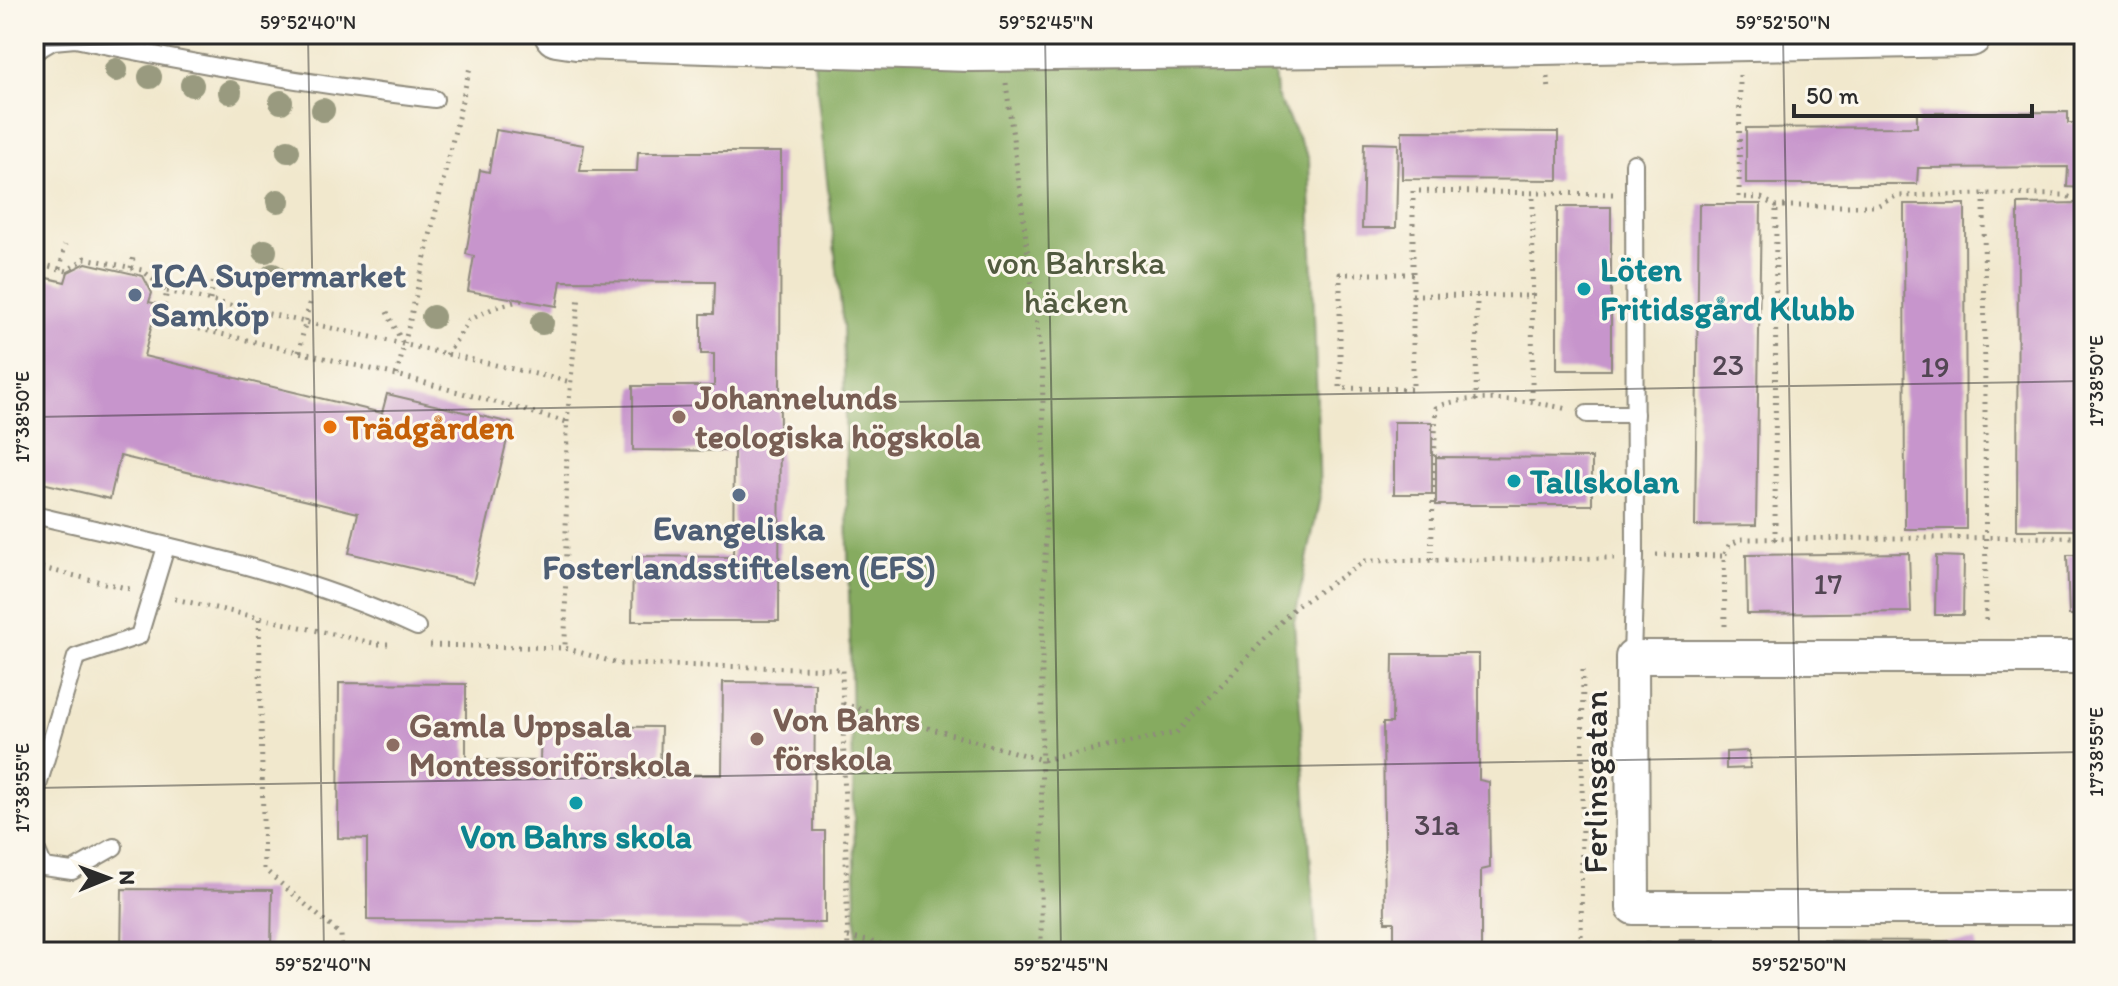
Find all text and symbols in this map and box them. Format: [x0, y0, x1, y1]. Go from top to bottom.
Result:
text: 59°52'40"N [260, 10, 356, 34]
text: 59°52'45"N [999, 10, 1093, 34]
text: 59°52'50"N [1735, 10, 1831, 34]
scale bar [1794, 68, 2032, 118]
text: 50 m [1806, 81, 1859, 110]
park label: von Bahrska häcken [986, 242, 1166, 322]
place label: Löten Fritidsgård Klubb [1600, 249, 1855, 329]
place label: ICA Supermarket Samköp [151, 255, 406, 335]
marker: Löten Fritidsgård Klubb [1575, 280, 1593, 298]
marker: ICA Supermarket Samköp [126, 286, 144, 304]
text: 17°38'50"E [2084, 335, 2108, 427]
house number: 23 [1712, 346, 1744, 383]
house number: 19 [1920, 348, 1950, 385]
text: 17°38'50"E [10, 371, 34, 463]
place label: Johannelunds teologiska högskola [694, 377, 981, 457]
place label: Trädgården [345, 407, 515, 448]
marker: Johannelunds teologiska högskola [670, 408, 688, 426]
marker: Trädgården [321, 418, 339, 436]
place label: Tallskolan [1529, 461, 1680, 502]
marker: Tallskolan [1505, 472, 1523, 490]
marker: Evangeliska Fosterlandsstiftelsen (EFS) [730, 486, 748, 504]
place label: Evangeliska Fosterlandsstiftelsen (EFS) [542, 508, 936, 588]
house number: 17 [1814, 565, 1843, 602]
street label: Ferlinsgatan [1575, 690, 1616, 874]
place label: Von Bahrs förskola [773, 699, 920, 779]
place label: Gamla Uppsala Montessoriförskola [409, 705, 692, 785]
text: 17°38'55"E [2084, 707, 2108, 797]
marker: Von Bahrs förskola [748, 730, 766, 748]
marker: Gamla Uppsala Montessoriförskola [384, 736, 402, 754]
text: 17°38'55"E [10, 743, 34, 833]
marker: Von Bahrs skola [567, 794, 585, 812]
house number: 31a [1414, 806, 1460, 843]
place label: Von Bahrs skola [460, 816, 692, 857]
north arrow [68, 838, 148, 918]
text: N [114, 870, 141, 885]
text: 59°52'40"N [275, 952, 371, 976]
text: 59°52'45"N [1014, 952, 1108, 976]
text: 59°52'50"N [1751, 952, 1847, 976]

